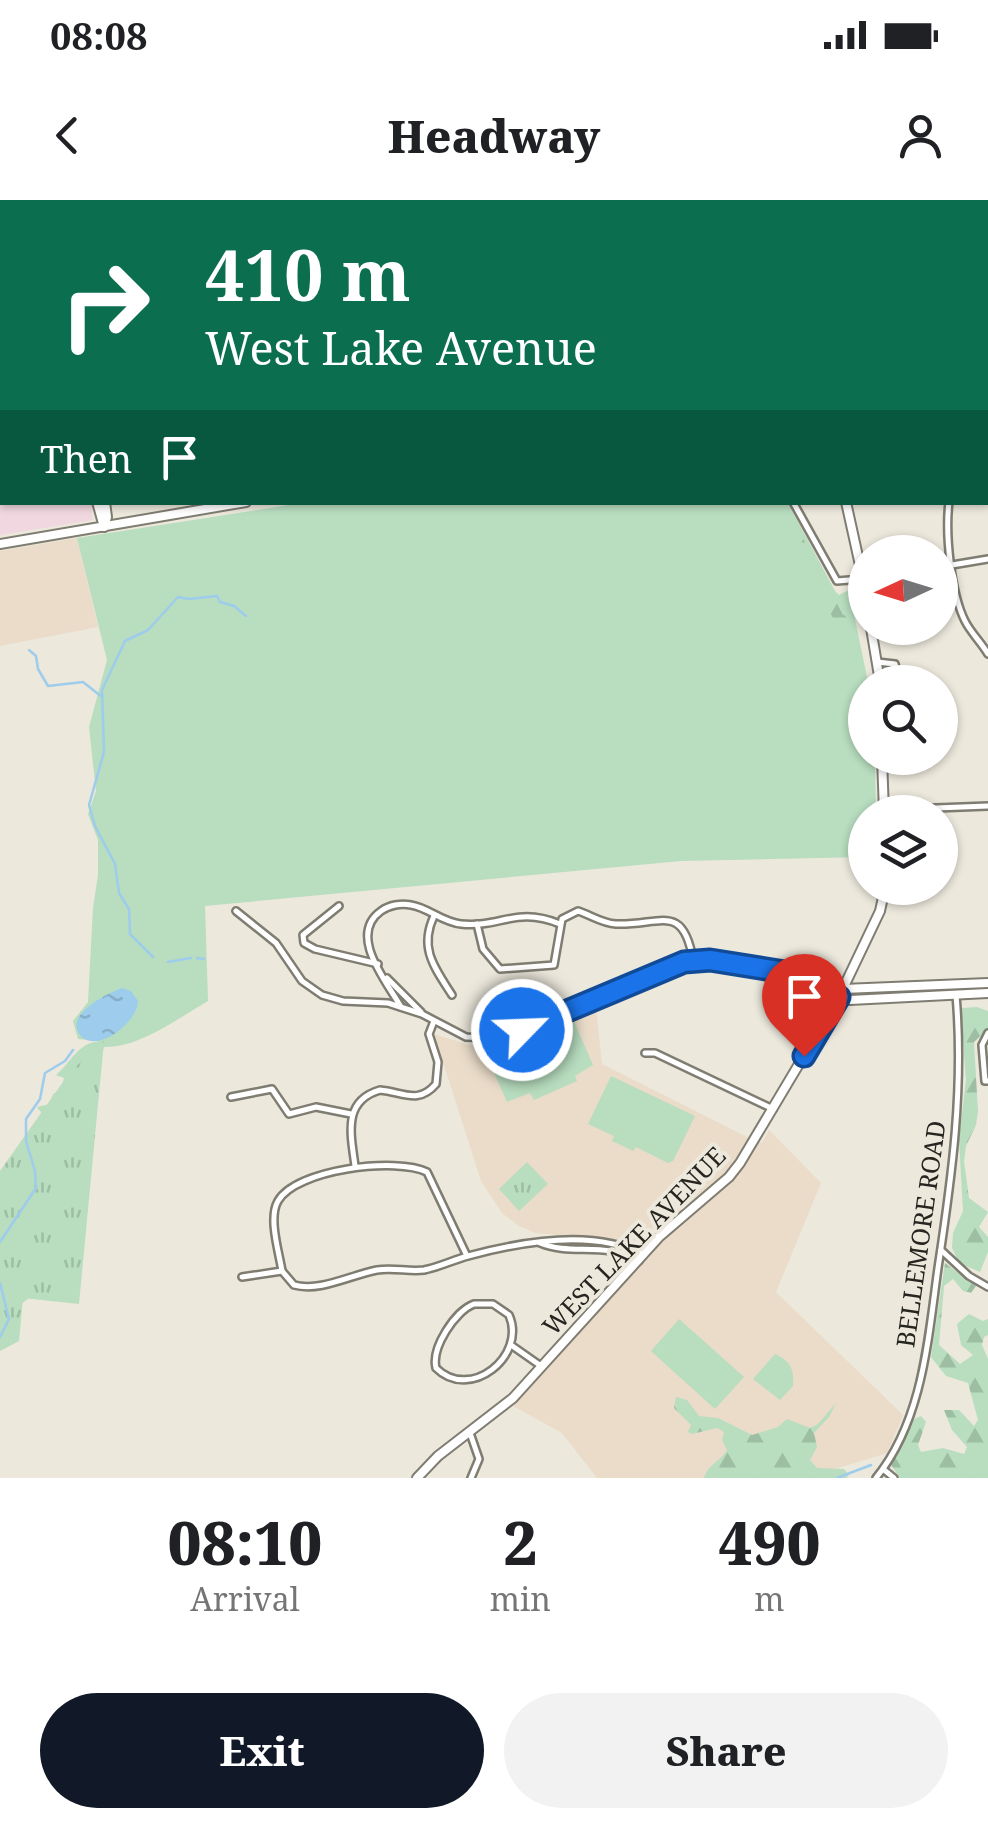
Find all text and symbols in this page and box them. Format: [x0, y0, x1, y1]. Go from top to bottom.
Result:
text: 08:08 [50, 9, 147, 61]
text: Headway [388, 105, 600, 166]
icon: back [40, 108, 95, 163]
icon: person [893, 108, 948, 163]
text: 410 m [205, 226, 411, 322]
icon: right [40, 240, 170, 370]
text: West Lake Avenue [205, 317, 597, 378]
icon: arrive [152, 430, 207, 485]
text: Then [40, 432, 132, 484]
north arrow [848, 535, 958, 645]
map controls [848, 535, 958, 905]
button: search [848, 665, 958, 775]
button: layers [848, 795, 958, 905]
pin [762, 954, 847, 1057]
icon: arrive [777, 969, 832, 1024]
position arrow [470, 978, 574, 1082]
street label: BELLEMORE ROAD [887, 1118, 953, 1350]
street label: WEST LAKE AVENUE [534, 1139, 732, 1342]
text: 08:10 [168, 1501, 322, 1583]
text: 2 [503, 1501, 537, 1583]
text: 490 [718, 1501, 820, 1583]
text: Arrival [190, 1577, 300, 1620]
text: min [490, 1577, 551, 1620]
text: m [754, 1577, 785, 1620]
button: Exit [40, 1693, 484, 1808]
button: Share [504, 1693, 948, 1808]

